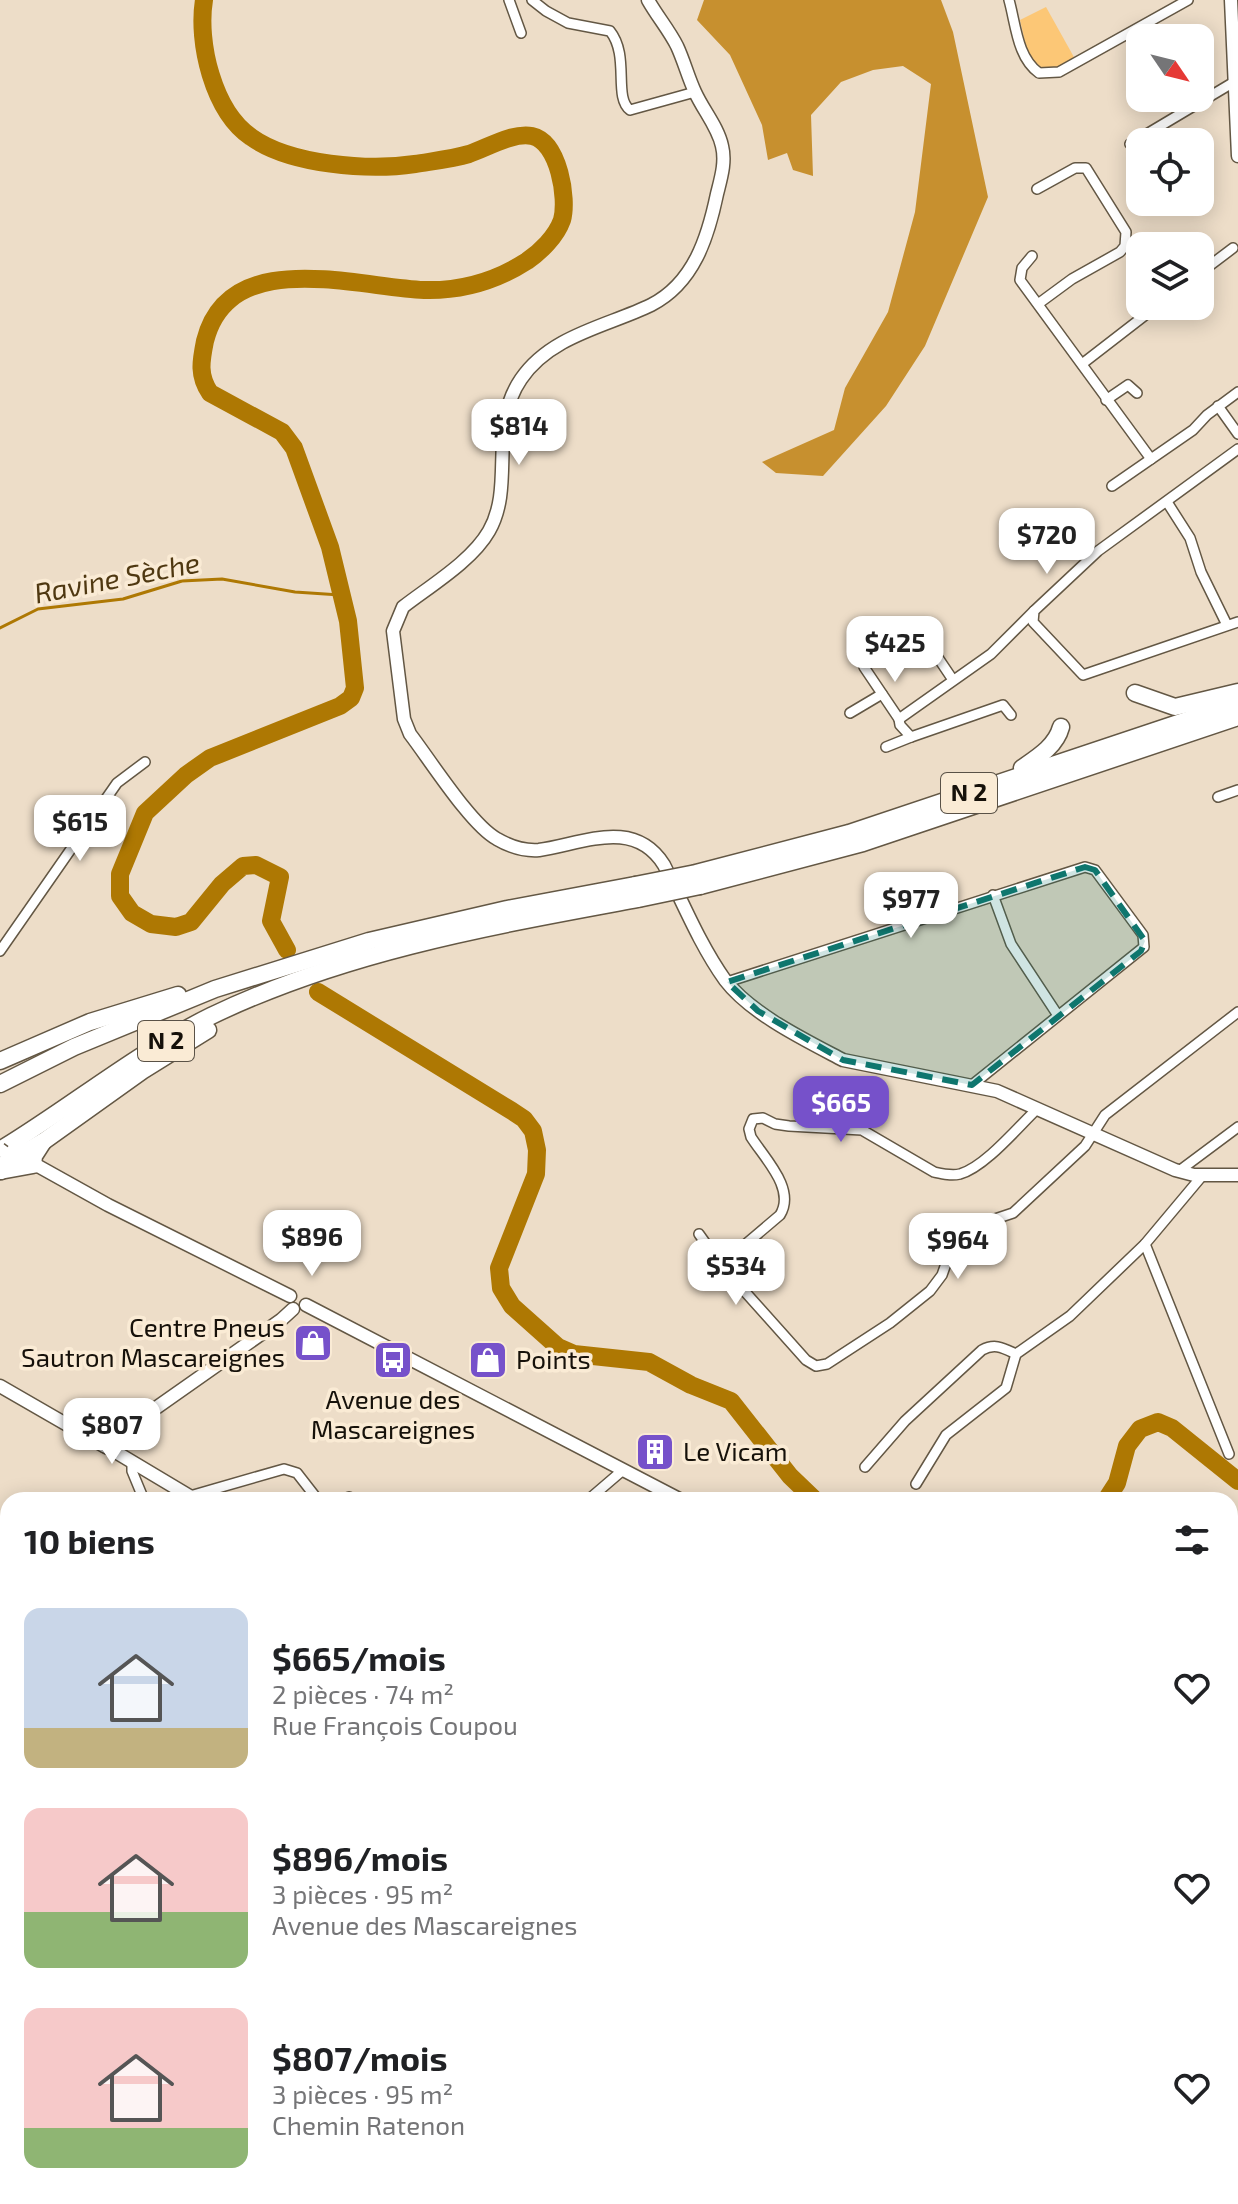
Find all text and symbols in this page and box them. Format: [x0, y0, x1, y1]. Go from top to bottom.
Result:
north arrow [1126, 24, 1214, 112]
map controls [1126, 24, 1214, 320]
button: locate [1126, 128, 1214, 216]
button: layers [1126, 232, 1214, 320]
pin: $814 [472, 399, 566, 467]
text: $814 [489, 409, 549, 440]
pin: $720 [1000, 508, 1094, 576]
text: $720 [1017, 518, 1077, 549]
water label: Ravine Sèche [31, 544, 202, 610]
pin: $425 [848, 616, 942, 684]
text: $425 [864, 626, 926, 657]
road number: N 2 [941, 773, 997, 813]
pin: $615 [33, 795, 127, 863]
text: $615 [52, 805, 108, 836]
pin: $977 [864, 872, 958, 940]
text: $977 [882, 882, 940, 913]
road number: N 2 [138, 1021, 194, 1061]
pin: $665 [794, 1076, 888, 1144]
text: $665 [811, 1086, 871, 1117]
pin: $896 [265, 1210, 359, 1278]
pin: $964 [911, 1213, 1005, 1281]
text: $896 [281, 1220, 343, 1251]
text: $964 [927, 1223, 989, 1254]
pin: $534 [689, 1239, 783, 1307]
text: $534 [706, 1249, 766, 1280]
place label: Centre Pneus Sautron Mascareignes [21, 1311, 285, 1372]
shop icon: Centre Pneus Sautron Mascareignes [292, 1322, 334, 1364]
bus stop icon: Avenue des Mascareignes [372, 1339, 414, 1381]
shop icon: Points [467, 1339, 509, 1381]
place label: Points [516, 1343, 591, 1374]
place label: Avenue des Mascareignes [311, 1383, 475, 1444]
pin: $807 [65, 1398, 159, 1466]
text: $807 [81, 1408, 143, 1439]
building icon: Le Vicam [634, 1431, 676, 1473]
place label: Le Vicam [683, 1435, 788, 1466]
icon: filters [1170, 1518, 1214, 1562]
text: 10 biens [24, 1520, 155, 1561]
text: $665/mois [272, 1637, 446, 1678]
icon: home [88, 1640, 184, 1736]
icon: heart [1170, 1666, 1214, 1710]
text: 2 pièces · 74 m² [272, 1678, 454, 1709]
text: Rue François Coupou [272, 1709, 518, 1740]
text: $896/mois [272, 1837, 448, 1878]
icon: home [88, 1840, 184, 1936]
icon: heart [1170, 1866, 1214, 1910]
text: 3 pièces · 95 m² [272, 1878, 453, 1909]
text: Avenue des Mascareignes [272, 1909, 577, 1940]
text: $807/mois [272, 2037, 447, 2078]
icon: home [88, 2040, 184, 2136]
icon: heart [1170, 2066, 1214, 2110]
text: 3 pièces · 95 m² [272, 2078, 453, 2109]
text: Chemin Ratenon [272, 2109, 465, 2140]

